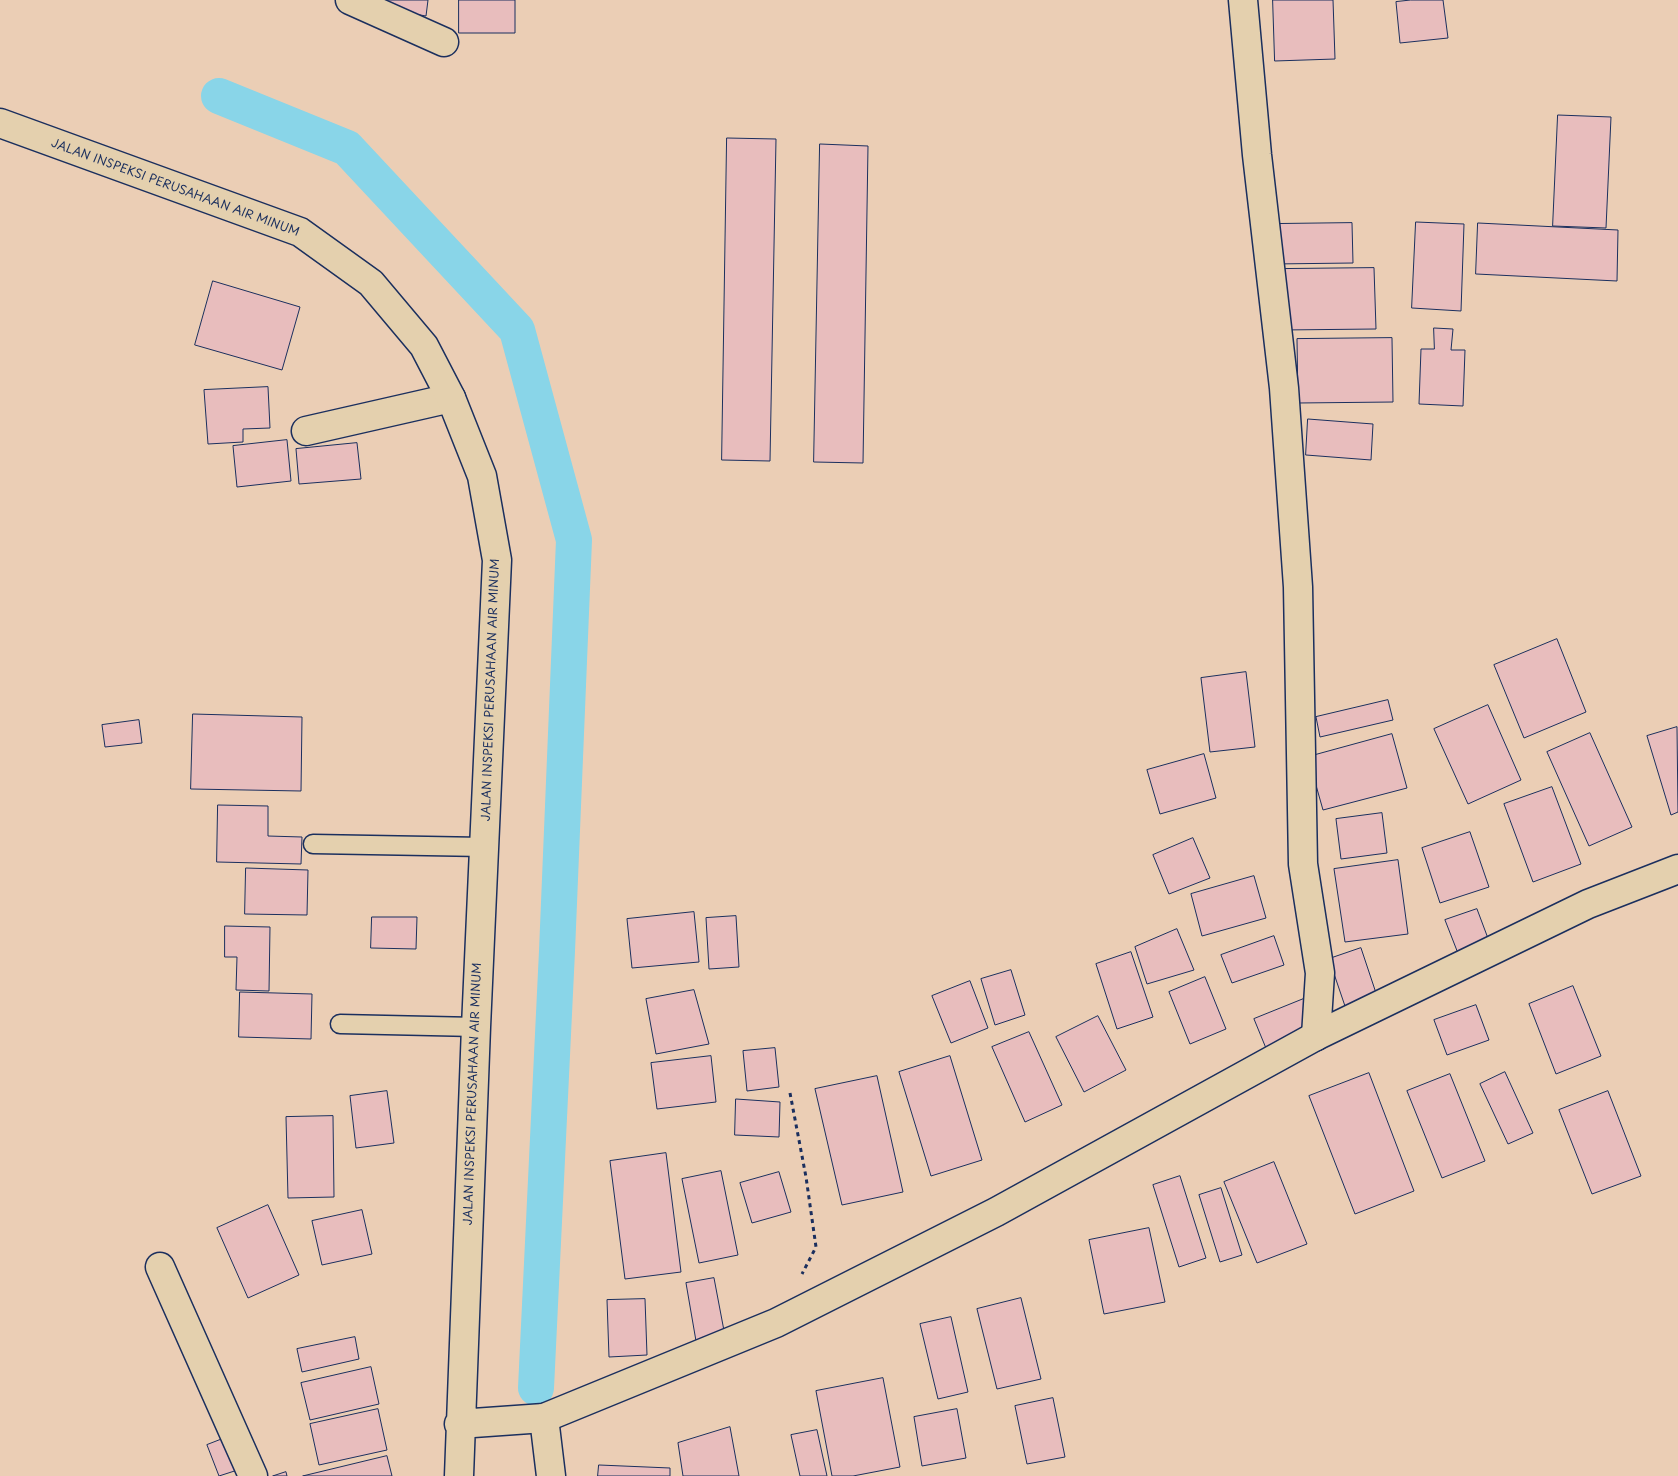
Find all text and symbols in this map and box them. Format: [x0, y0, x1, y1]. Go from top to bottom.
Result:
street label: JALAN INSPEKSI PERUSAHAAN AIR MINUM [49, 136, 301, 240]
street label: JALAN INSPEKSI PERUSAHAAN AIR MINUM [479, 558, 503, 822]
street label: JALAN INSPEKSI PERUSAHAAN AIR MINUM [461, 962, 485, 1226]

